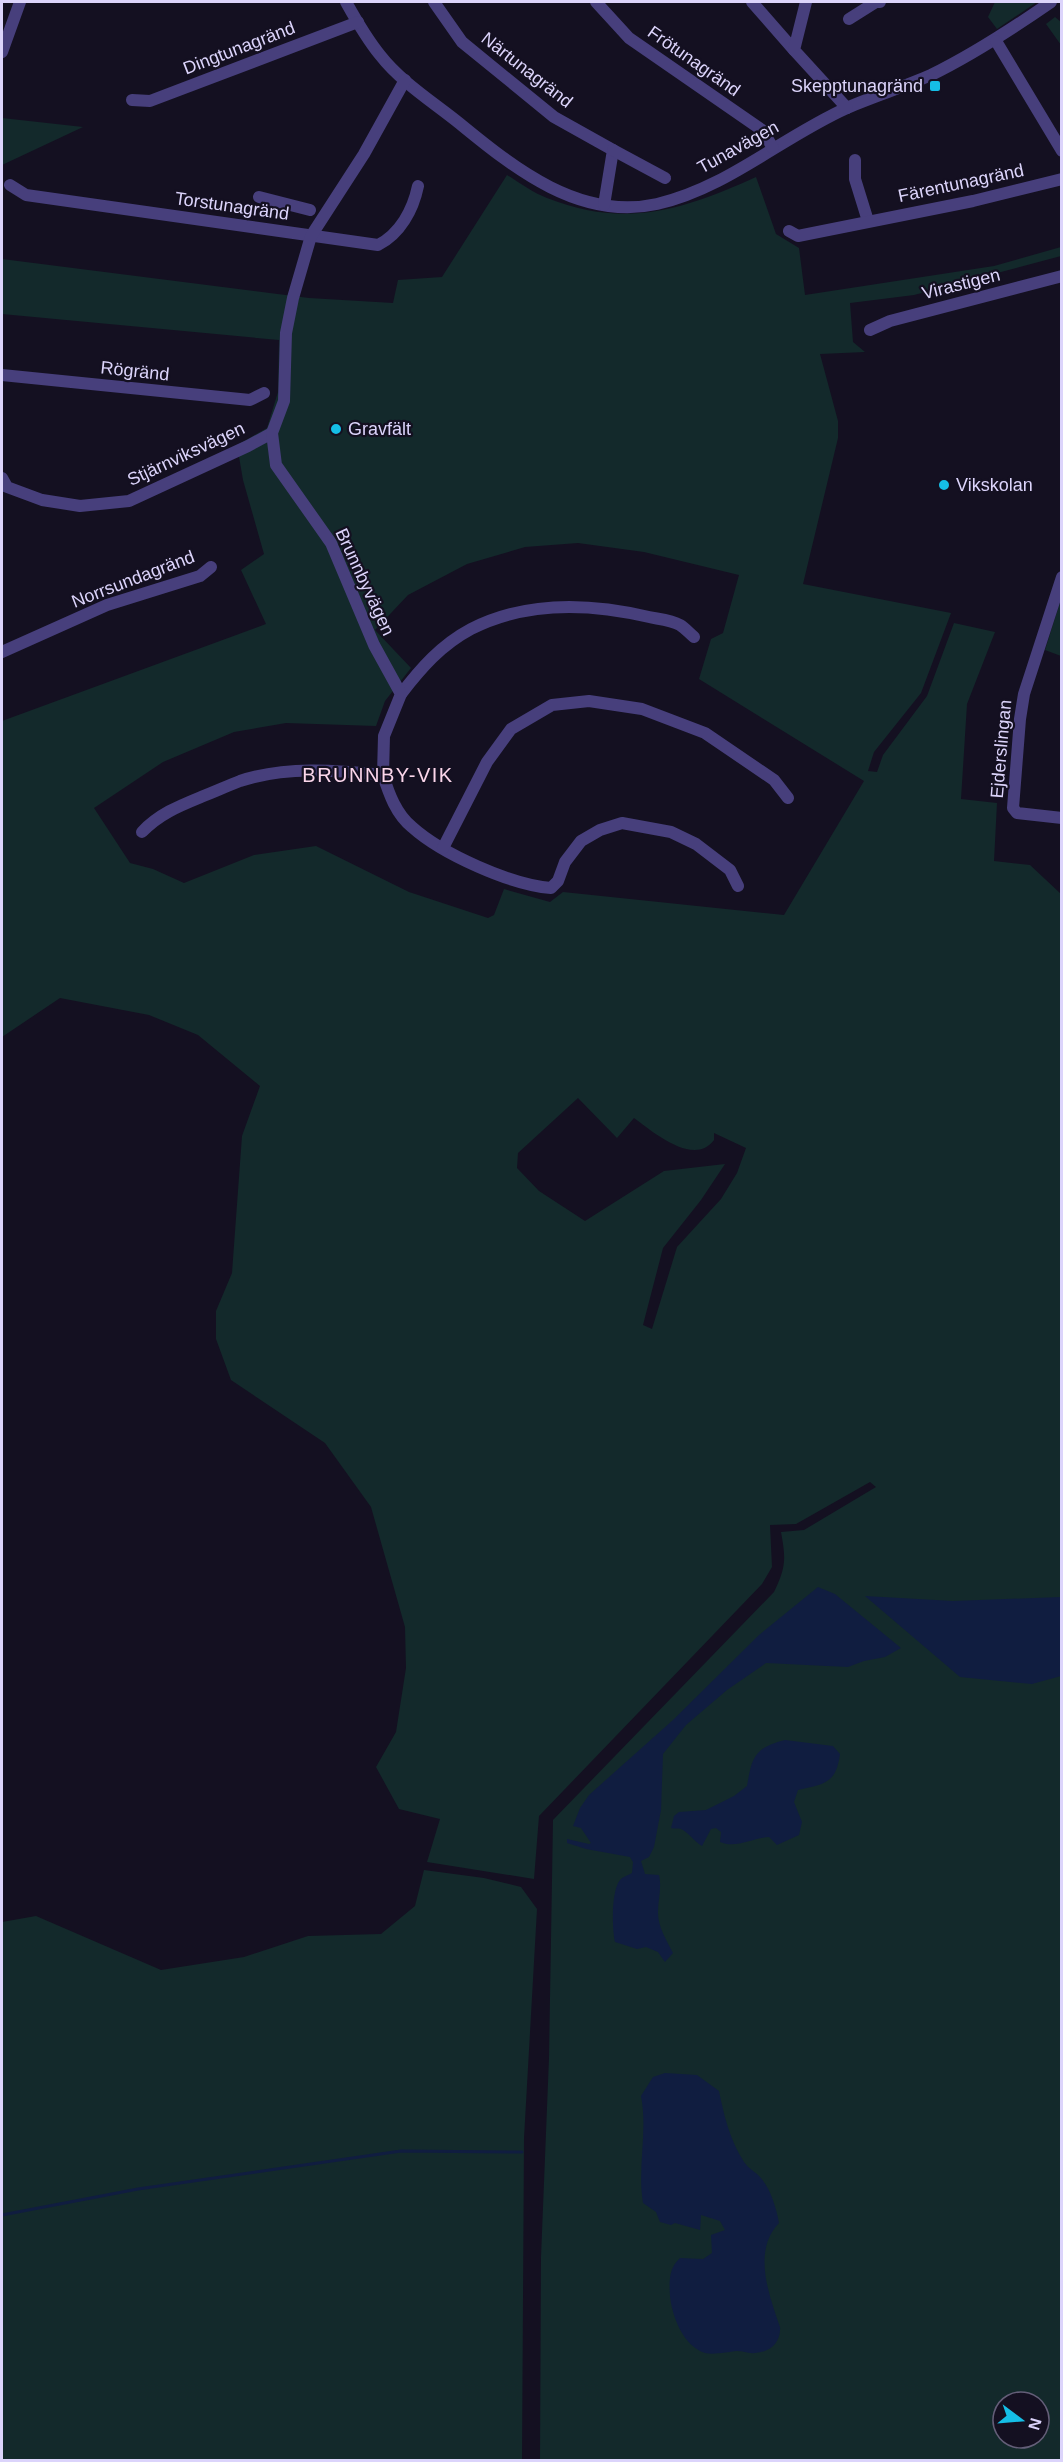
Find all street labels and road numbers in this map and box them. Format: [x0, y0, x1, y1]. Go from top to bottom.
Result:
street label: Dingtunagränd [180, 18, 298, 78]
street label: Frötunagränd [644, 22, 744, 100]
street label: Närtunagränd [477, 28, 577, 112]
street label: Tunavägen [694, 117, 782, 177]
street label: Färentunagränd [896, 160, 1026, 206]
street label: Torstunagränd [174, 188, 290, 224]
street label: Virastigen [920, 265, 1002, 303]
street label: Rögränd [100, 357, 170, 385]
street label: Stjärnviksvägen [124, 418, 248, 490]
street label: Brunnbyvägen [331, 525, 399, 639]
street label: Norrsundagränd [69, 546, 197, 612]
street label: Ejderslingan [987, 699, 1015, 799]

